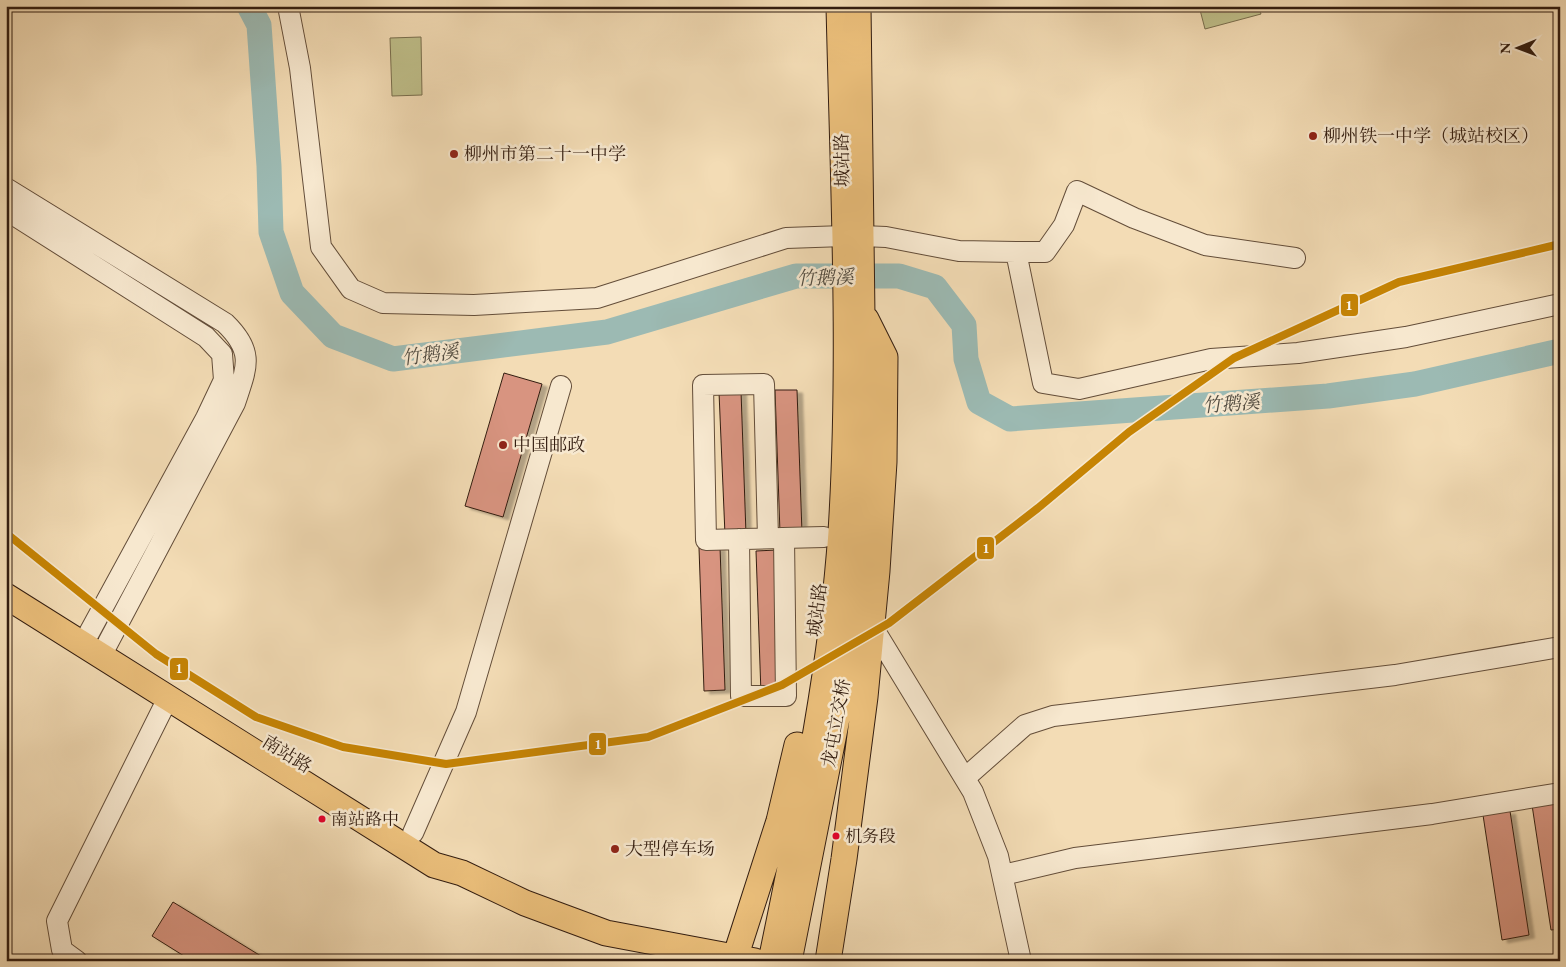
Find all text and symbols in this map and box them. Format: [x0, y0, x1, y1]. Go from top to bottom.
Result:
north arrow [1494, 22, 1544, 72]
text: N [1496, 42, 1514, 54]
place label: 柳州铁一中学（城站校区） [1323, 124, 1539, 147]
marker: 柳州铁一中学（城站校区） [1307, 130, 1319, 142]
street label: 城站路 [830, 133, 853, 187]
place label: 柳州市第二十一中学 [464, 142, 626, 165]
marker: 柳州市第二十一中学 [448, 148, 460, 160]
water label: 竹鹅溪 [796, 264, 856, 291]
line badge: 1 [1340, 293, 1359, 317]
text: 1 [1345, 296, 1353, 314]
water label: 竹鹅溪 [400, 338, 462, 370]
water label: 竹鹅溪 [1202, 389, 1262, 418]
place label: 中国邮政 [513, 433, 585, 456]
marker: 中国邮政 [497, 439, 509, 451]
line badge: 1 [976, 536, 995, 560]
text: 1 [982, 539, 990, 557]
street label: 城站路 [802, 582, 831, 638]
line badge: 1 [169, 657, 189, 681]
text: 1 [175, 659, 183, 677]
street label: 龙屯立交桥 [816, 677, 855, 769]
street label: 南站路 [258, 730, 316, 778]
line badge: 1 [588, 732, 607, 756]
text: 1 [594, 735, 602, 753]
place label: 南站路中 [331, 808, 399, 830]
marker: 南站路中 [317, 814, 327, 824]
place label: 机务段 [845, 825, 896, 847]
marker: 机务段 [831, 831, 841, 841]
place label: 大型停车场 [625, 837, 715, 860]
marker: 大型停车场 [609, 843, 621, 855]

